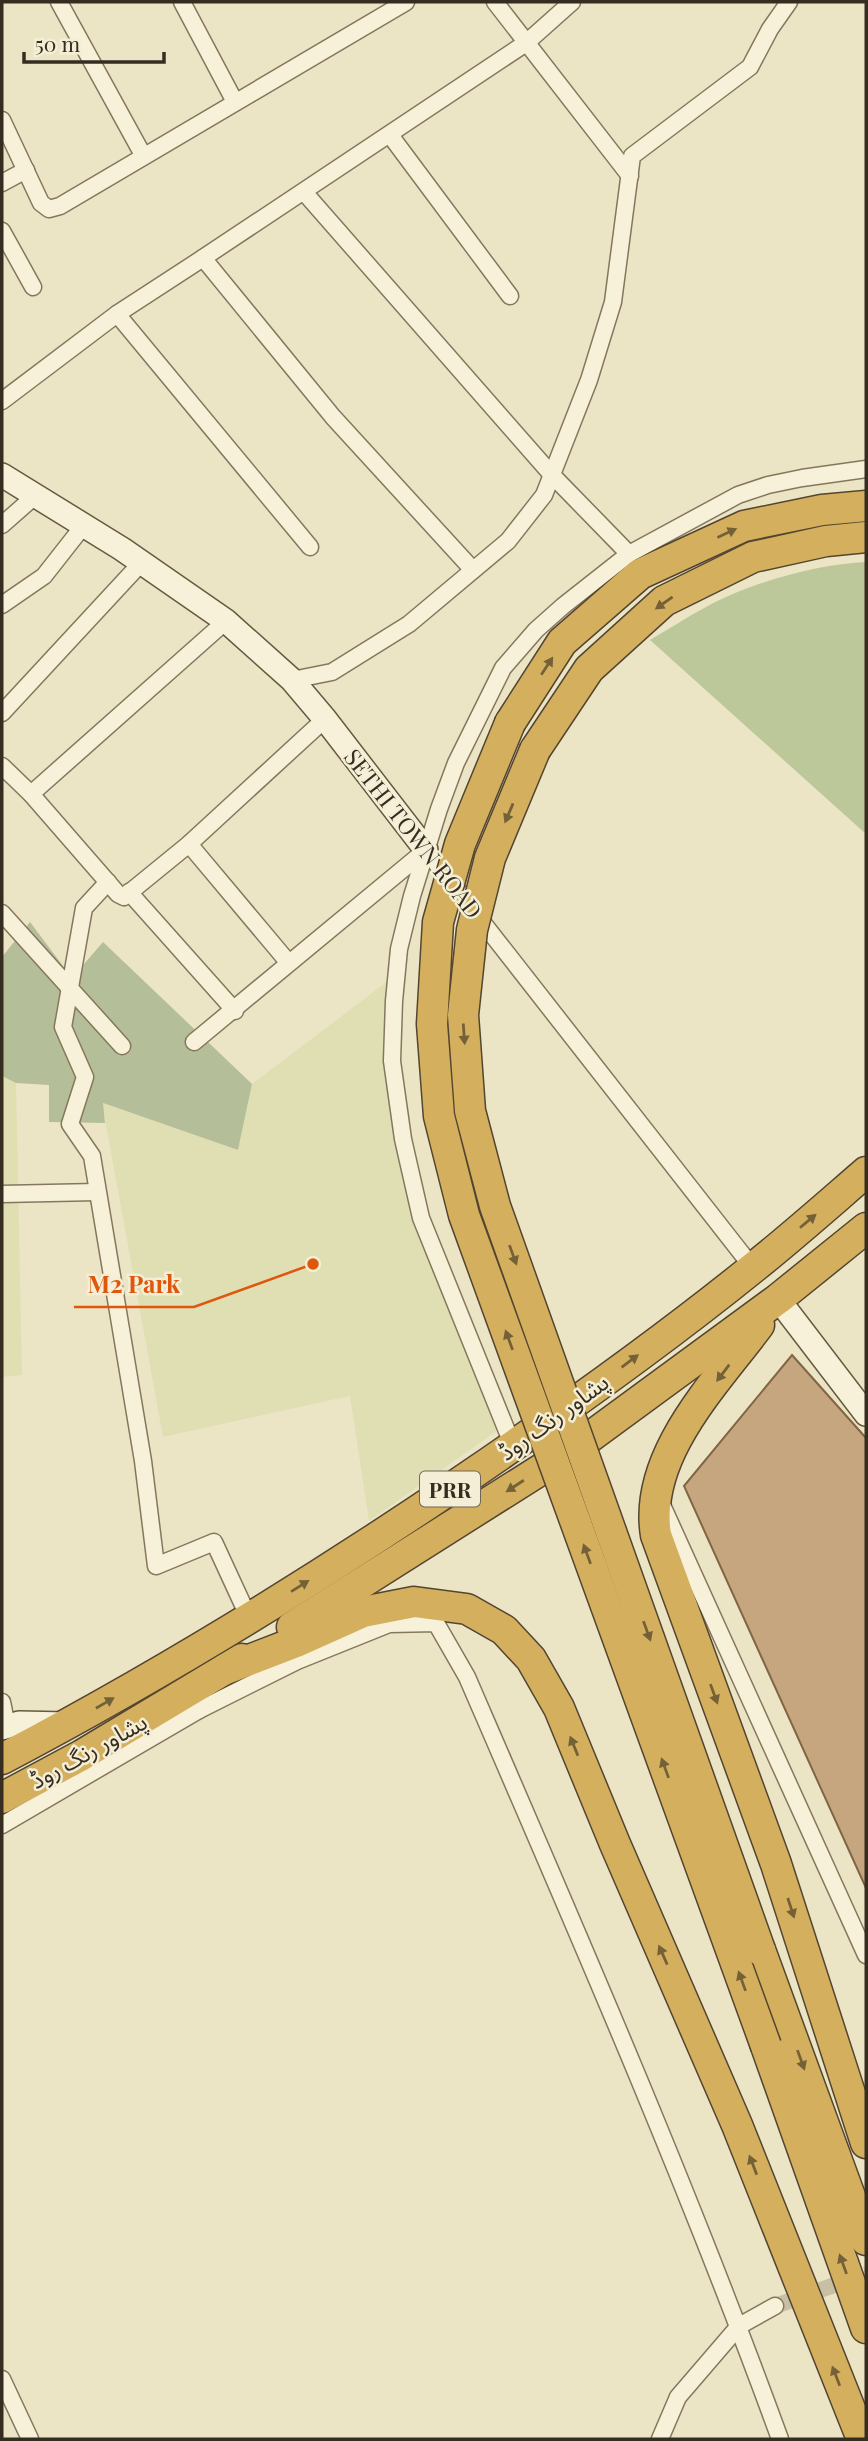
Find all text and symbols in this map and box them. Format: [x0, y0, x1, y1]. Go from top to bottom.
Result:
scale bar [24, 21, 164, 65]
text: 50 m [35, 29, 81, 57]
one-way arrow [717, 528, 737, 539]
one-way arrow [655, 596, 673, 610]
one-way arrow [540, 656, 553, 675]
street label: SETHI TOWN ROAD [338, 742, 490, 924]
one-way arrow [503, 803, 515, 823]
one-way arrow [459, 1023, 470, 1045]
one-way arrow [800, 1214, 817, 1229]
one-way arrow [508, 1245, 519, 1266]
callout: M2 Park [74, 1262, 194, 1307]
text: M2 Park [88, 1267, 181, 1299]
one-way arrow [504, 1329, 515, 1350]
one-way arrow [620, 1354, 638, 1369]
one-way arrow [715, 1364, 730, 1382]
street label: پشاور رنگ روڈ [492, 1365, 615, 1468]
road number: PRR [420, 1472, 480, 1506]
one-way arrow [506, 1479, 525, 1492]
one-way arrow [581, 1543, 592, 1564]
one-way arrow [290, 1579, 310, 1592]
one-way arrow [642, 1620, 653, 1641]
one-way arrow [709, 1683, 720, 1704]
one-way arrow [95, 1697, 115, 1709]
street label: پشاور رنگ روڈ [24, 1705, 153, 1796]
one-way arrow [569, 1735, 580, 1756]
one-way arrow [659, 1757, 670, 1778]
one-way arrow [786, 1897, 796, 1918]
one-way arrow [657, 1945, 668, 1966]
one-way arrow [736, 1971, 747, 1992]
one-way arrow [795, 2050, 806, 2071]
one-way arrow [747, 2154, 758, 2175]
one-way arrow [837, 2254, 848, 2275]
one-way arrow [830, 2366, 841, 2387]

